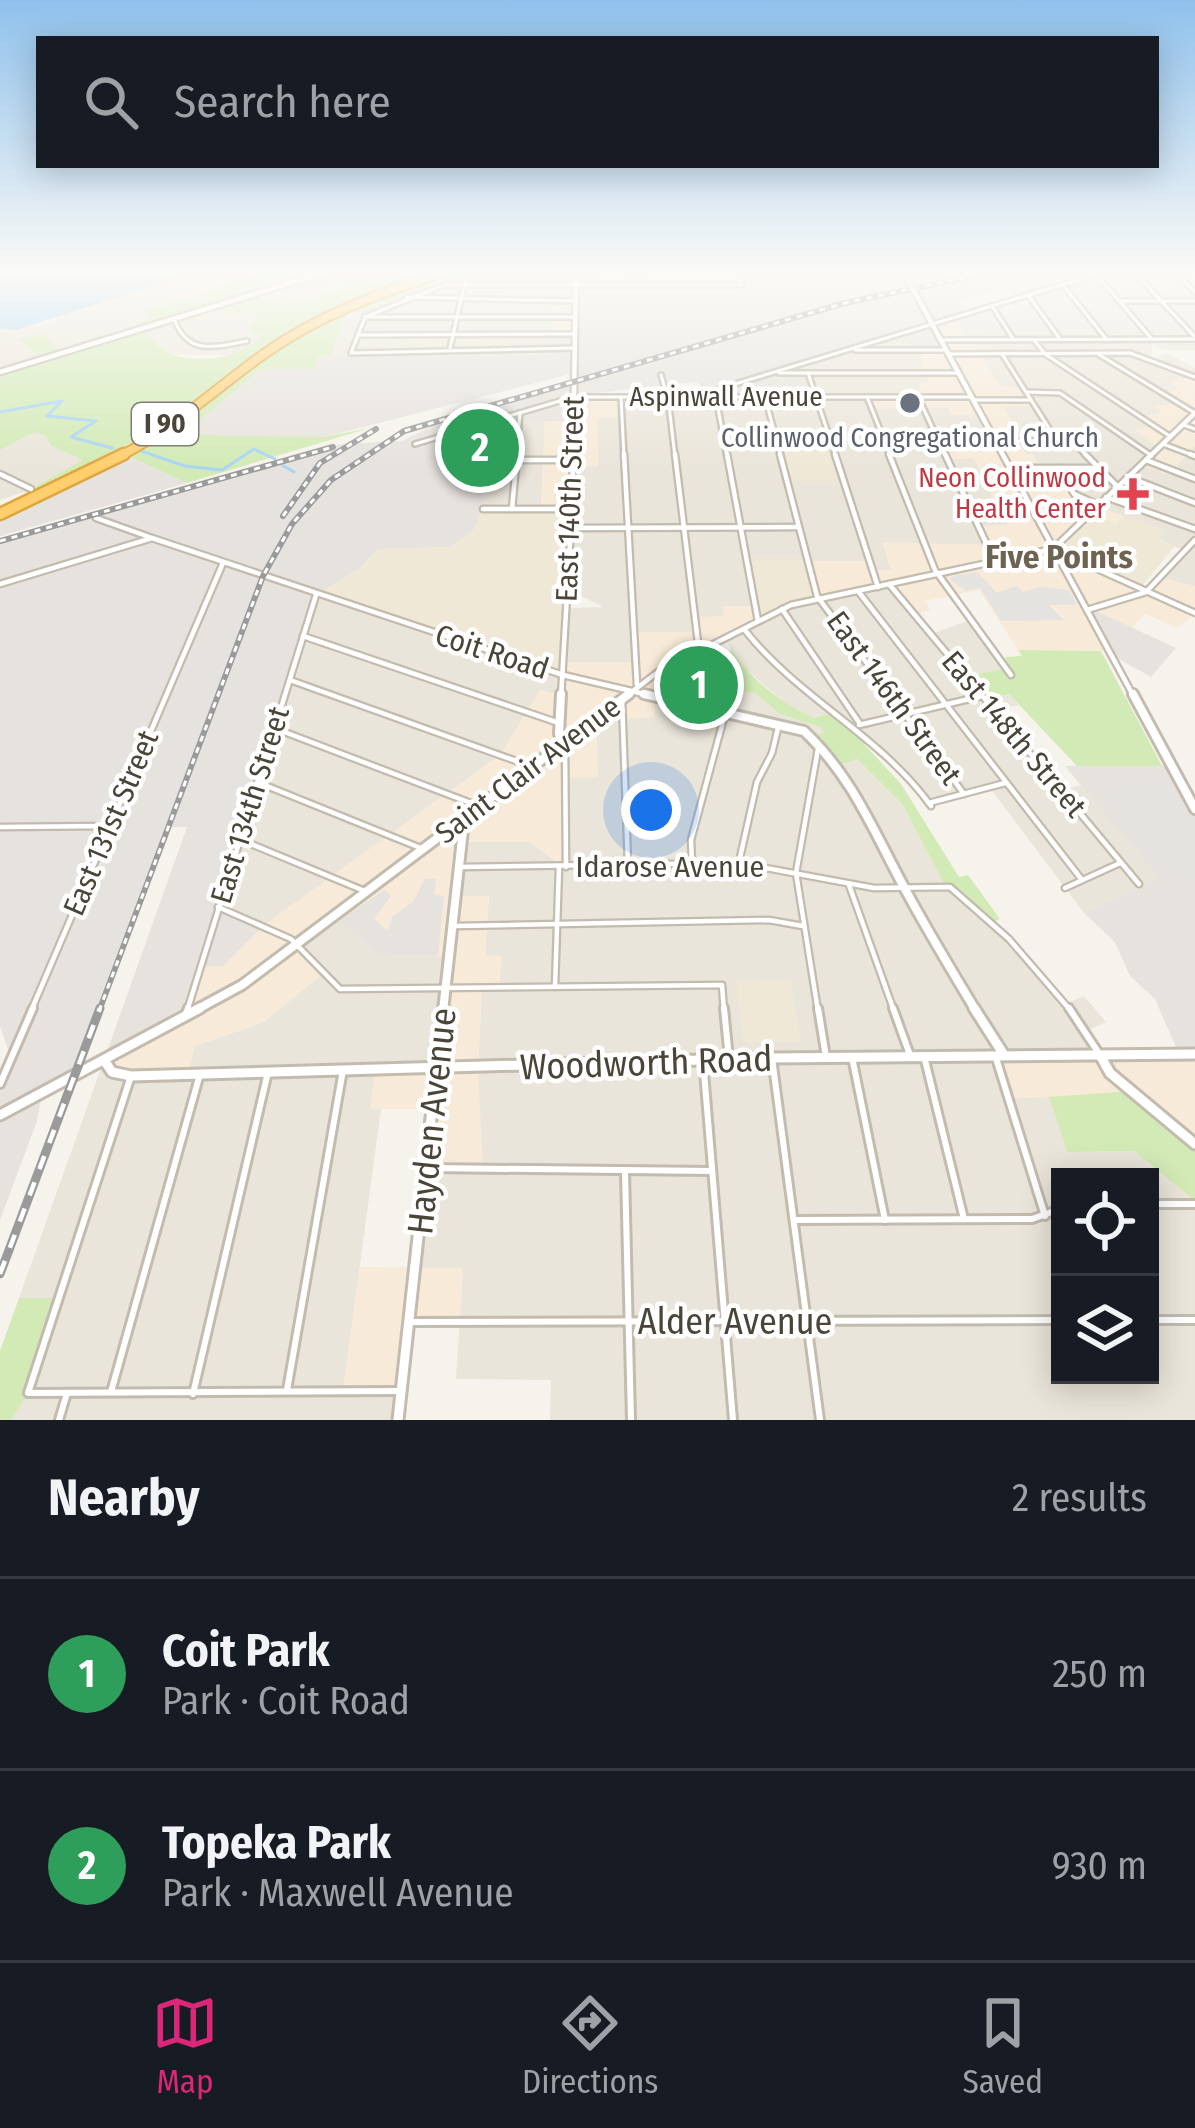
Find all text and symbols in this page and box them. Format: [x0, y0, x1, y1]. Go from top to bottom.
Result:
search box [36, 36, 1159, 168]
icon: search [78, 69, 144, 135]
text: Search here [174, 75, 391, 129]
street label: Aspinwall Avenue [629, 381, 823, 413]
marker: Collinwood Congregational Church [897, 390, 923, 416]
street label: East 140th Street [548, 395, 592, 603]
road number: I 90 [132, 403, 198, 445]
pin: 2 [441, 403, 519, 493]
place label: Collinwood Congregational Church [721, 422, 1099, 454]
place label: Neon Collinwood Health Center [918, 462, 1107, 525]
marker: Neon Collinwood Health Center [1117, 478, 1149, 510]
district label: Five Points [985, 537, 1133, 577]
street label: East 146th Street [819, 604, 969, 792]
street label: Coit Road [431, 617, 553, 687]
pin: 1 [660, 640, 738, 730]
street label: East 148th Street [934, 644, 1094, 824]
street label: Saint Clair Avenue [428, 689, 628, 851]
street label: East 134th Street [203, 702, 297, 908]
street label: East 131st Street [56, 725, 166, 921]
your location [621, 780, 681, 840]
street label: Idarose Avenue [576, 849, 764, 885]
street label: Hayden Avenue [398, 1006, 466, 1237]
street label: Woodworth Road [519, 1037, 773, 1089]
map controls [1051, 1168, 1159, 1384]
button: locate [1051, 1168, 1159, 1276]
button: layers [1051, 1276, 1159, 1384]
street label: Alder Avenue [638, 1300, 832, 1344]
text: Nearby [48, 1467, 200, 1529]
text: 2 results [1012, 1475, 1147, 1521]
text: Coit Park [162, 1624, 330, 1678]
text: 1 [79, 1651, 95, 1697]
text: 250 m [1052, 1651, 1147, 1697]
text: Park · Coit Road [162, 1678, 410, 1724]
text: Topeka Park [162, 1816, 391, 1870]
text: 2 [78, 1843, 96, 1889]
text: 930 m [1052, 1843, 1147, 1889]
text: Park · Maxwell Avenue [162, 1870, 514, 1916]
tab: Map [152, 1990, 218, 2102]
tab: Directions [522, 1990, 658, 2102]
tab: Saved [962, 1990, 1043, 2102]

